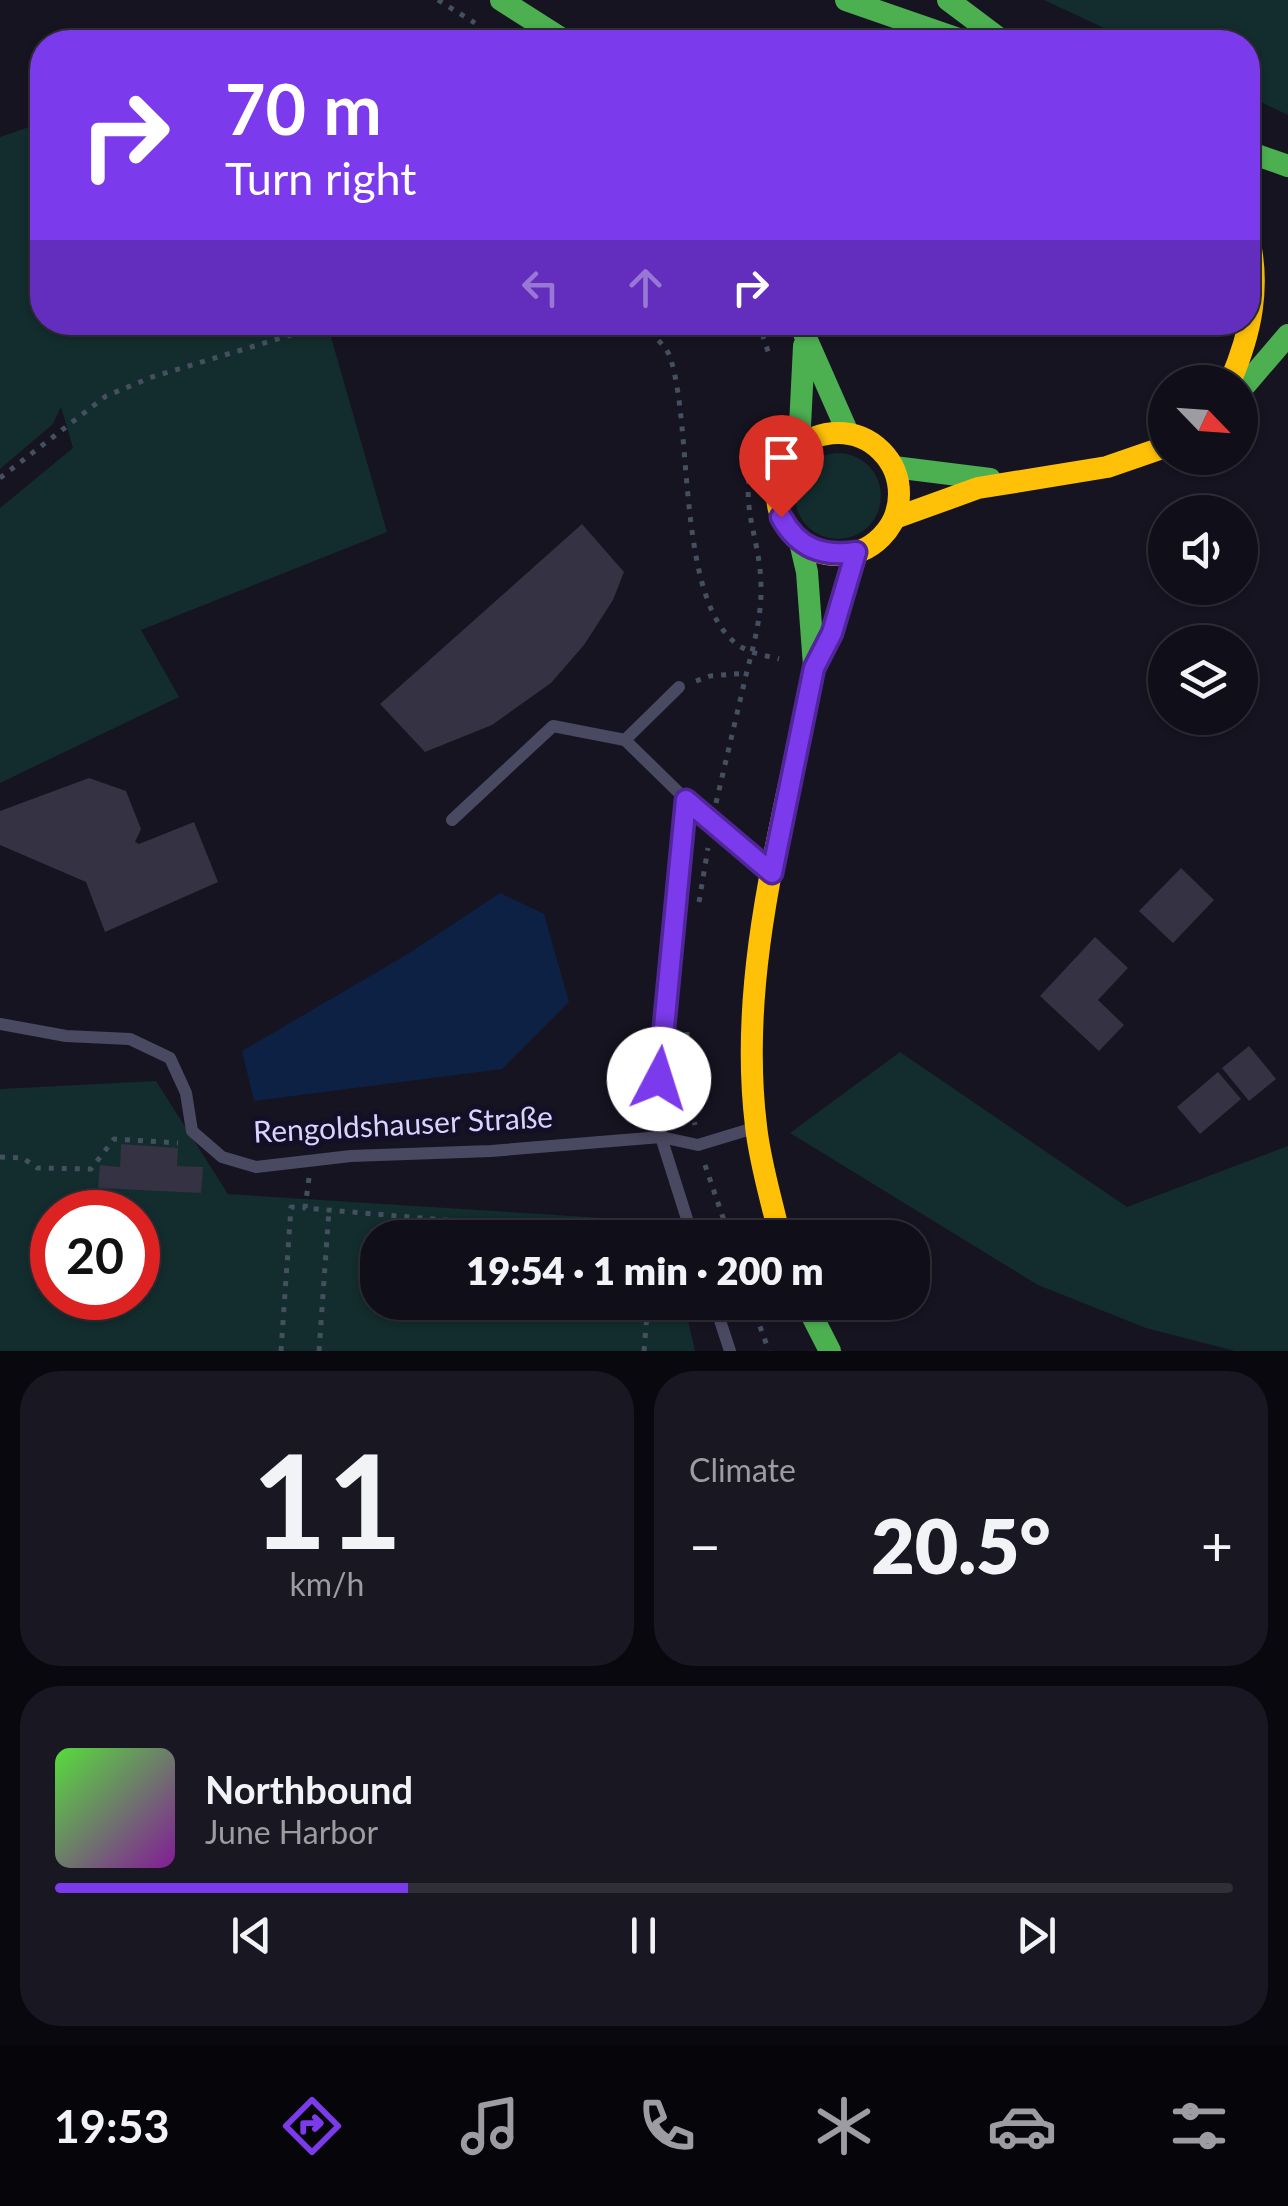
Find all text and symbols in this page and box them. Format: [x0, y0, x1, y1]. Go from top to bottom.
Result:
text: 70 m [225, 66, 382, 150]
icon: right [60, 70, 190, 200]
text: Turn right [225, 151, 416, 205]
icon: left [513, 260, 568, 315]
icon: ahead [618, 260, 673, 315]
icon: right [723, 260, 778, 315]
north arrow [1148, 365, 1258, 475]
map controls [1148, 365, 1258, 735]
pin [739, 415, 824, 518]
icon: arrive [754, 430, 809, 485]
button: sound [1148, 495, 1258, 605]
button: layers [1148, 625, 1258, 735]
position arrow [607, 1027, 711, 1131]
street label: Rengoldshauser Straße [252, 1097, 554, 1149]
speed limit sign: 20 [30, 1190, 160, 1320]
text: 19:54 · 1 min · 200 m [466, 1247, 824, 1293]
text: 11 [252, 1421, 402, 1577]
text: Climate [689, 1450, 796, 1489]
text: 20.5° [871, 1500, 1051, 1590]
text: − [689, 1512, 721, 1578]
text: + [1201, 1512, 1233, 1578]
text: km/h [290, 1564, 364, 1603]
text: Northbound [205, 1766, 413, 1812]
text: June Harbor [205, 1812, 378, 1851]
icon: previous [224, 1908, 279, 1963]
icon: pause [616, 1908, 671, 1963]
icon: next [1009, 1908, 1064, 1963]
icon: directions [277, 2091, 347, 2161]
icon: music [455, 2091, 525, 2161]
icon: phone [632, 2091, 702, 2161]
icon: climate [809, 2091, 879, 2161]
icon: car [987, 2091, 1057, 2161]
icon: filters [1164, 2091, 1234, 2161]
text: 19:53 [54, 2099, 170, 2153]

